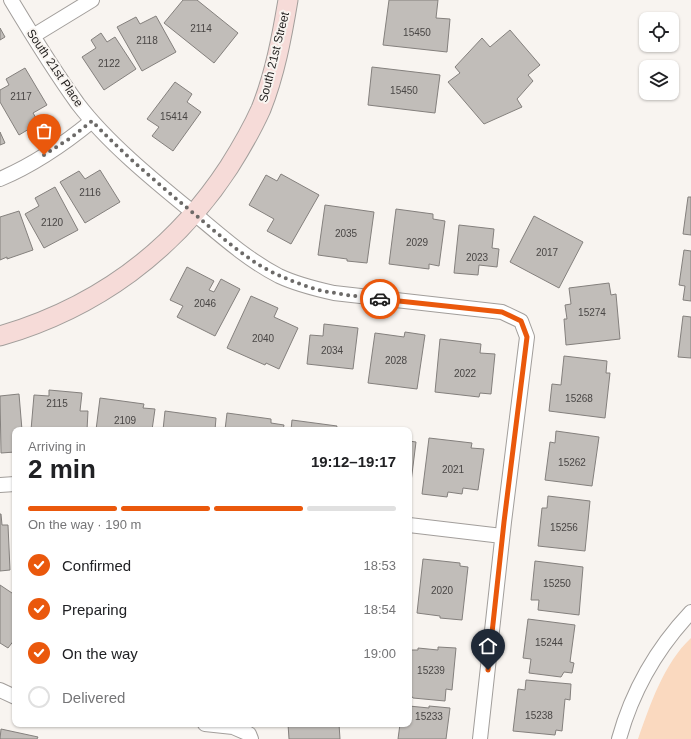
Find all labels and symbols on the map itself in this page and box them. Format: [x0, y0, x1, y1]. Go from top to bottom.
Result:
street label: South 21st Street [256, 10, 292, 104]
house number: 2114 [190, 23, 212, 34]
street label: South 21st Place [24, 26, 86, 110]
house number: 15450 [403, 27, 431, 38]
house number: 2118 [136, 35, 158, 46]
house number: 2122 [98, 58, 121, 69]
house number: 15450 [390, 85, 418, 96]
house number: 2117 [10, 91, 32, 102]
house number: 15414 [160, 111, 188, 122]
pin [27, 114, 61, 155]
house number: 2116 [79, 187, 101, 198]
house number: 2120 [41, 217, 64, 228]
house number: 2035 [335, 228, 358, 239]
house number: 2029 [406, 237, 429, 248]
house number: 2017 [536, 247, 559, 258]
house number: 2023 [466, 252, 489, 263]
courier [360, 279, 400, 319]
house number: 2046 [194, 298, 217, 309]
house number: 15274 [578, 307, 606, 318]
house number: 2040 [252, 333, 275, 344]
house number: 2034 [321, 345, 344, 356]
house number: 2028 [385, 355, 408, 366]
house number: 2022 [454, 368, 477, 379]
house number: 15268 [565, 393, 593, 404]
house number: 2115 [46, 398, 68, 409]
house number: 2109 [114, 415, 137, 426]
house number: 15262 [558, 457, 586, 468]
house number: 2021 [442, 464, 465, 475]
house number: 15256 [550, 522, 578, 533]
house number: 15250 [543, 578, 571, 589]
house number: 2020 [431, 585, 454, 596]
pin [471, 629, 505, 670]
house number: 15244 [535, 637, 563, 648]
house number: 15239 [417, 665, 445, 676]
house number: 15238 [525, 710, 553, 721]
house number: 15233 [415, 711, 443, 722]

